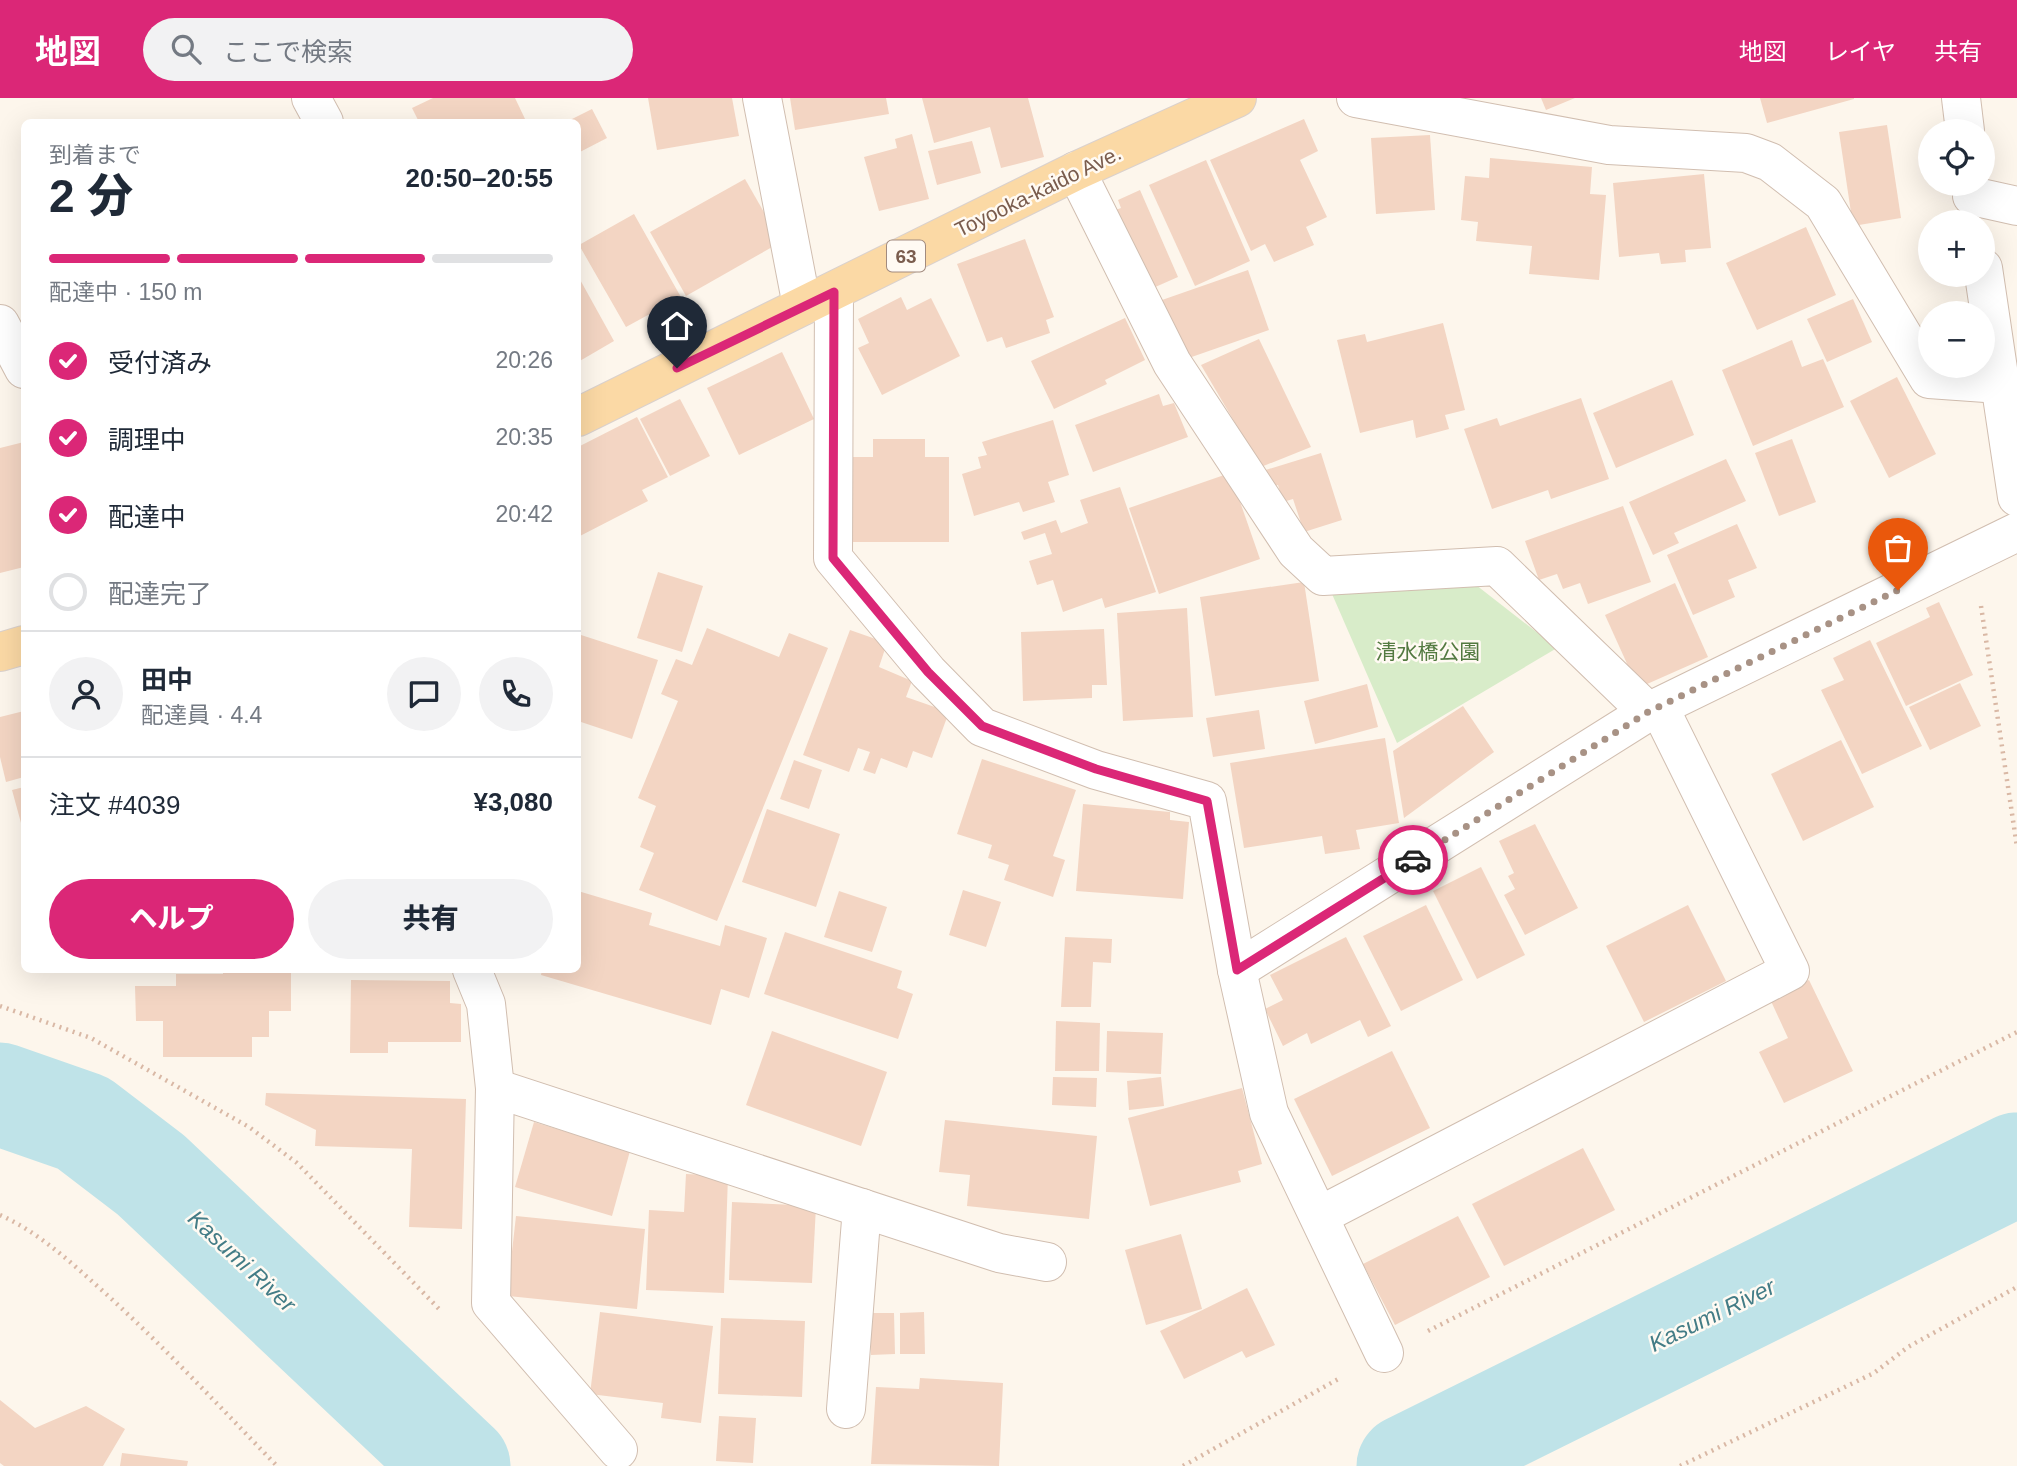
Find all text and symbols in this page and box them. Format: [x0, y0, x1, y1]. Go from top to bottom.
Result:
search box [143, 18, 633, 81]
icon: search [167, 30, 205, 68]
text: 地図 [35, 33, 101, 70]
text: ここで検索 [223, 37, 353, 67]
text: 地図 [1739, 38, 1787, 65]
text: レイヤ [1825, 38, 1896, 65]
text: 共有 [1934, 38, 1982, 65]
map controls [1918, 119, 1995, 378]
button: locate [1918, 119, 1995, 196]
street label: Toyooka-kaido Ave. [951, 141, 1125, 241]
text: 到着まで [49, 142, 141, 168]
text: 20:50–20:55 [406, 163, 553, 193]
text: 2 分 [49, 170, 133, 222]
button: + [1918, 210, 1995, 287]
road number: 63 [887, 240, 925, 272]
text: 配達中 · 150 m [49, 279, 202, 305]
pin [647, 296, 707, 368]
button: − [1918, 301, 1995, 378]
icon: home [658, 307, 696, 345]
icon: check [49, 342, 87, 380]
text: 20:26 [495, 347, 553, 373]
text: 受付済み [108, 348, 212, 378]
icon: check [49, 419, 87, 457]
text: 20:35 [495, 424, 553, 450]
text: 調理中 [108, 425, 186, 455]
icon: check [49, 496, 87, 534]
text: 20:42 [495, 501, 553, 527]
text: 配達中 [108, 502, 186, 532]
pin [1868, 518, 1928, 590]
icon: bag [1879, 529, 1917, 567]
text: 配達完了 [108, 579, 212, 609]
park label: 清水橋公園 [1376, 640, 1481, 663]
button: person [49, 657, 123, 731]
button: chat [387, 657, 461, 731]
button: phone [479, 657, 553, 731]
text: 田中 [141, 665, 193, 695]
text: 配達員 · 4.4 [141, 702, 262, 728]
text: ¥3,080 [473, 787, 553, 817]
text: 注文 #4039 [49, 790, 181, 820]
courier [1378, 825, 1448, 895]
icon: car [1394, 841, 1432, 879]
button: ヘルプ [49, 879, 294, 959]
button: 共有 [308, 879, 553, 959]
water label: Kasumi River [183, 1205, 302, 1318]
water label: Kasumi River [1645, 1273, 1780, 1357]

